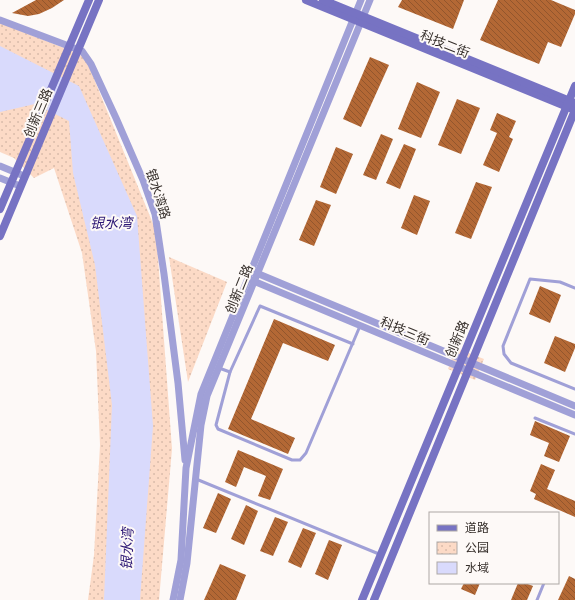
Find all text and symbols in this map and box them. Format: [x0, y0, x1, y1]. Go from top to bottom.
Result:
street label: 科技二街 [418, 27, 472, 61]
street label: 创新三路 [21, 86, 55, 140]
street label: 银水湾路 [143, 167, 173, 221]
water label: 银水湾 [90, 215, 134, 231]
street label: 创新二路 [222, 262, 256, 316]
street label: 科技三街 [378, 314, 432, 348]
street label: 创新路 [442, 318, 472, 360]
legend [429, 512, 559, 584]
text: 道路 [465, 521, 489, 535]
water label: 银水湾 [118, 526, 136, 570]
text: 公园 [465, 541, 489, 555]
text: 水域 [465, 561, 489, 575]

